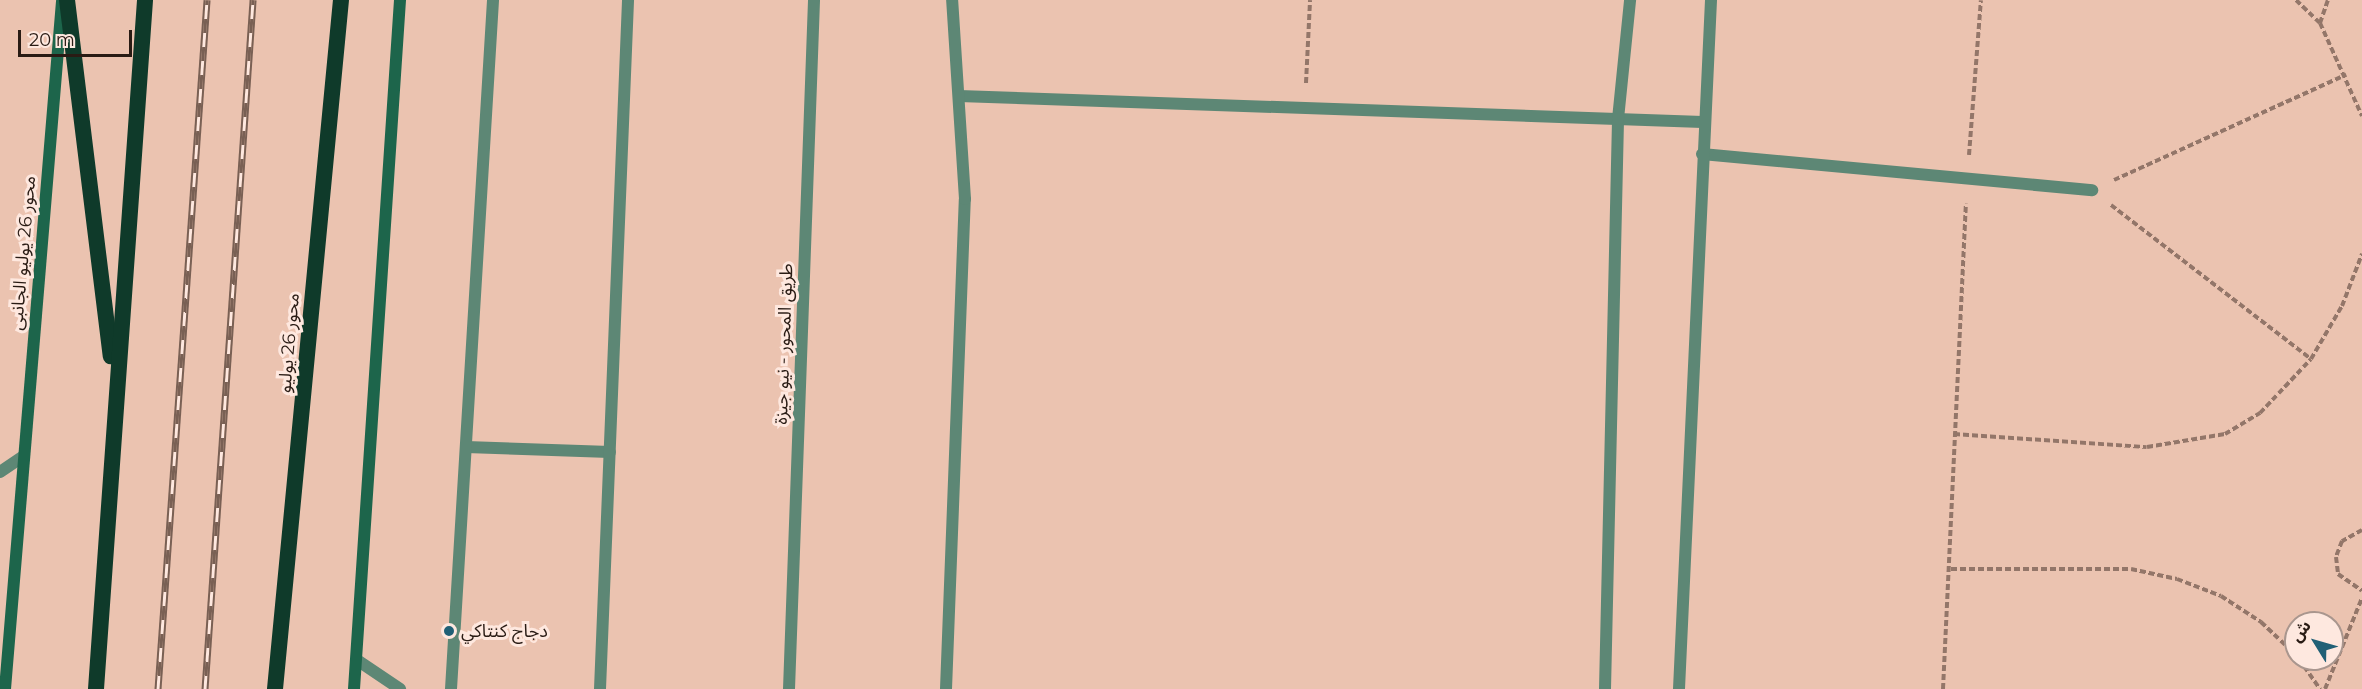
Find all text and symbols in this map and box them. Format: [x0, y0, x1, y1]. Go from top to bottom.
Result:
scale bar [21, 18, 135, 56]
text: 20 m [29, 29, 75, 51]
street label: محور 26 يوليو الجانبى [5, 175, 41, 331]
street label: طريق المحور - نيو جيزة [770, 263, 798, 425]
street label: محور 26 يوليو [274, 292, 304, 394]
north arrow [2284, 611, 2344, 671]
text: ش [2287, 617, 2315, 646]
place label: دجاج كنتاكي [461, 620, 548, 642]
marker: دجاج كنتاكي [442, 624, 456, 638]

